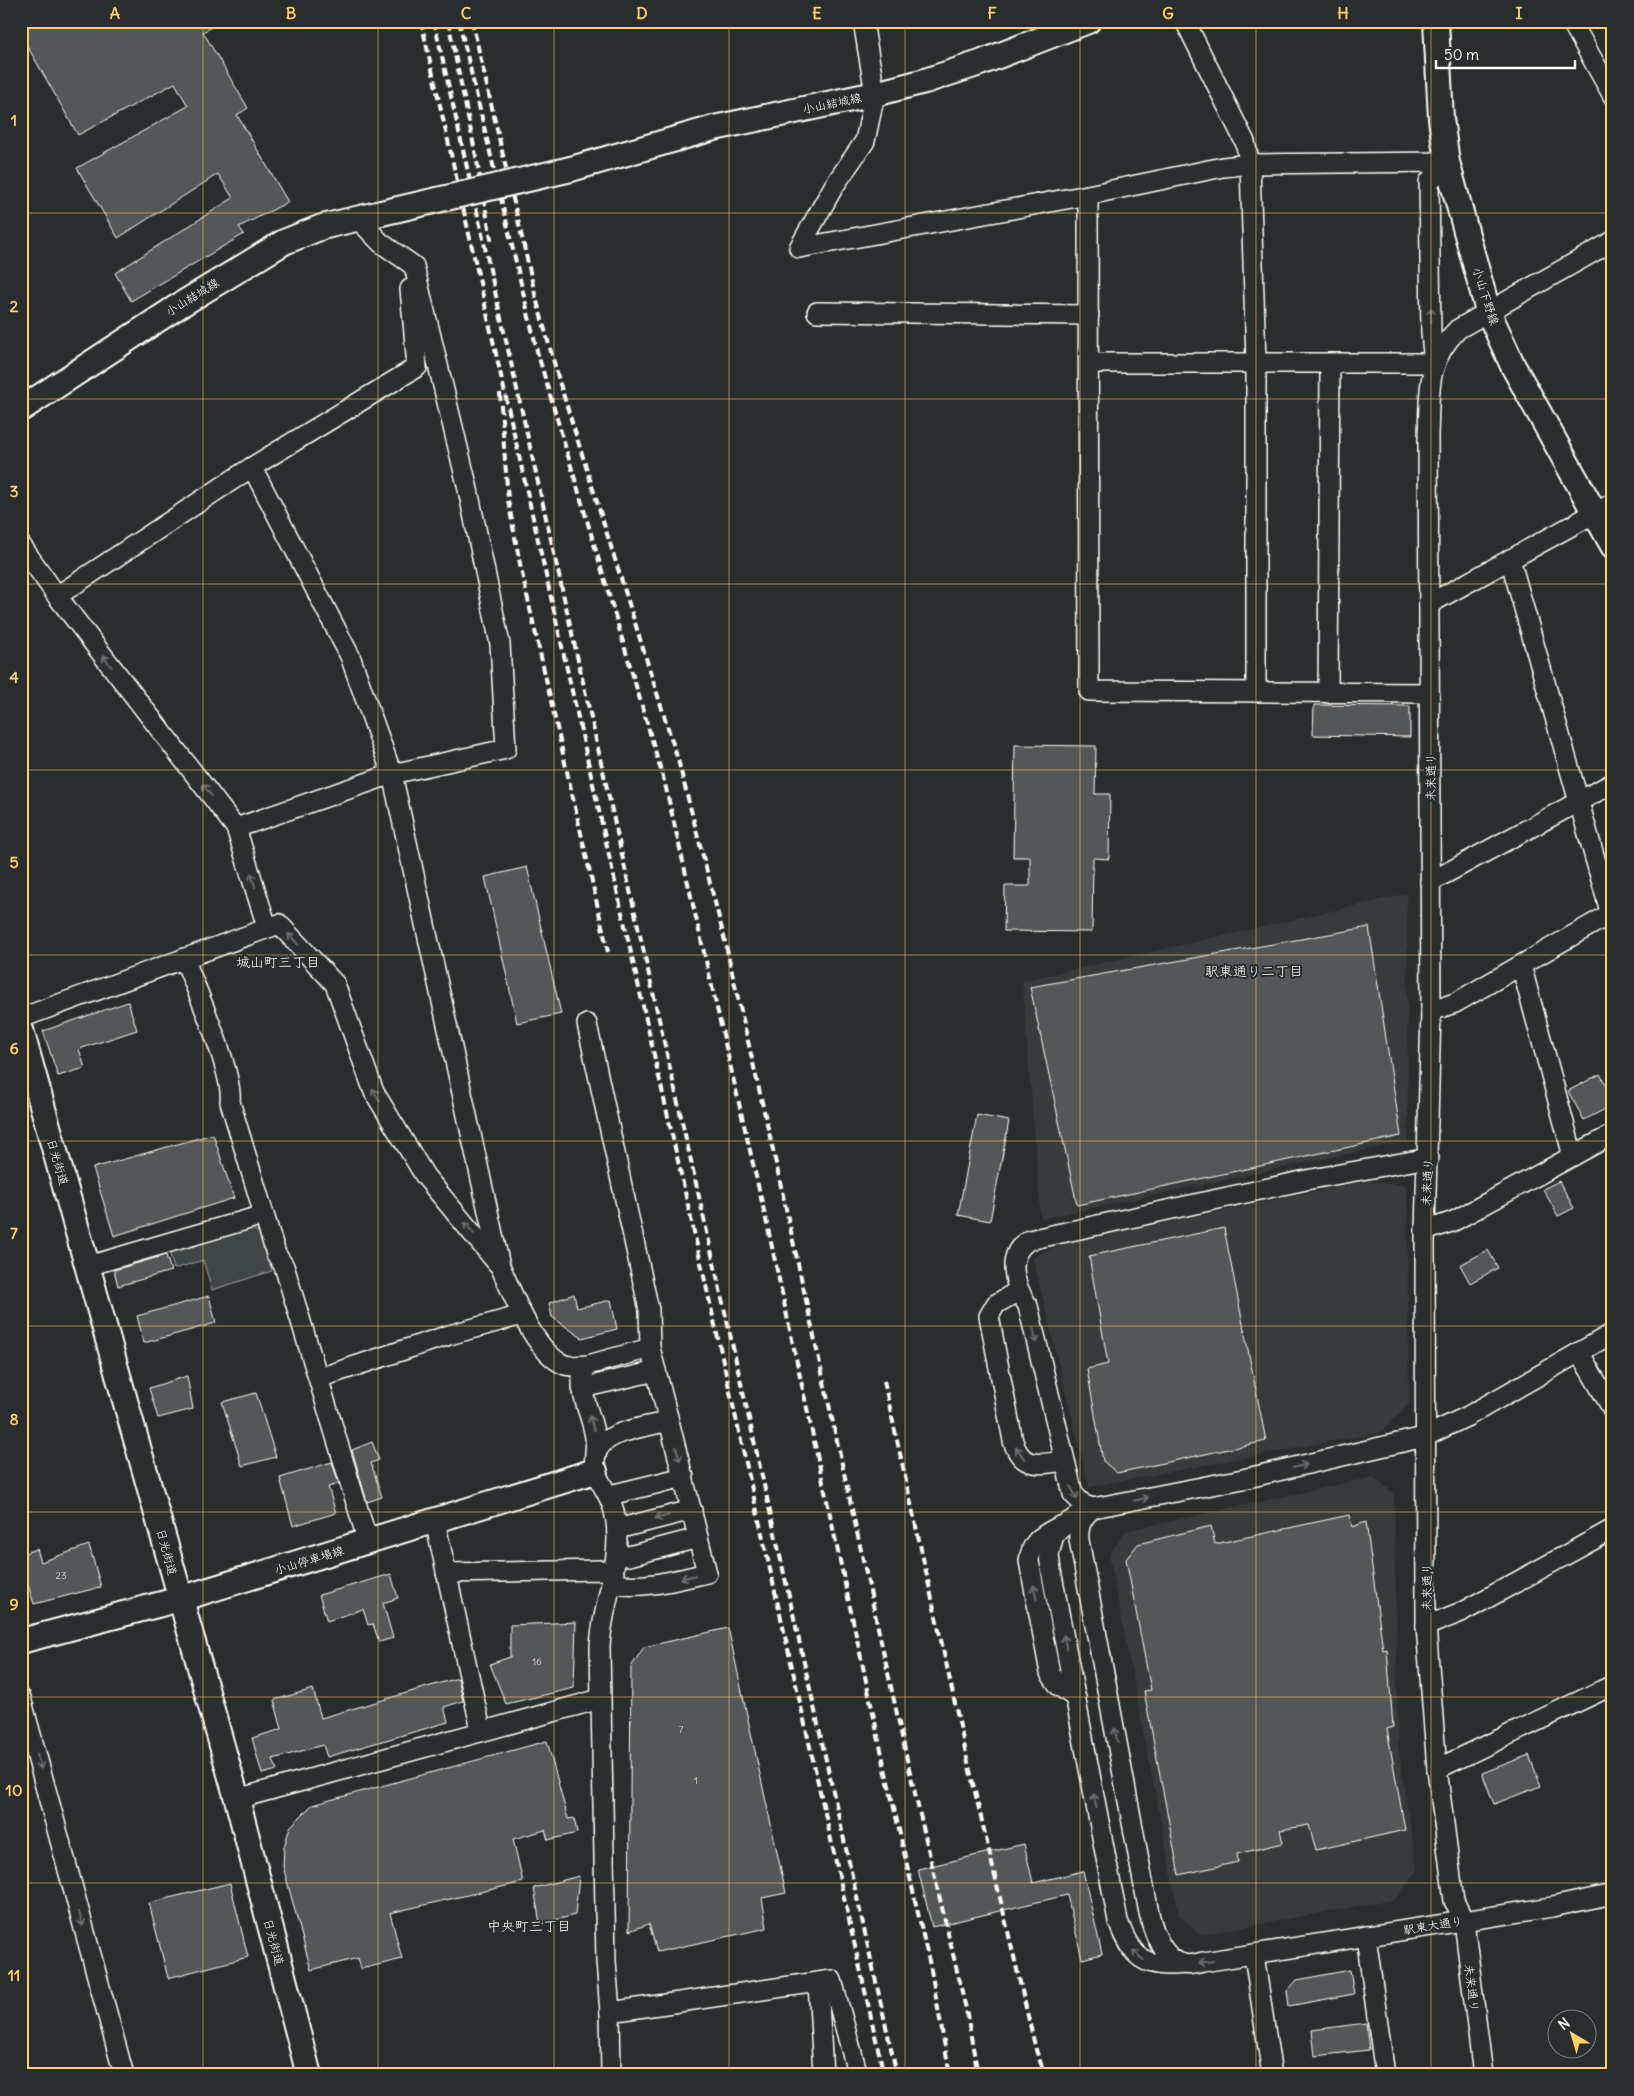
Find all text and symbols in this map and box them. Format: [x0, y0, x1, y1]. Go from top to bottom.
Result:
text: A [110, 3, 120, 23]
text: B [286, 3, 297, 23]
text: C [461, 3, 472, 23]
text: D [636, 3, 648, 23]
text: E [812, 3, 822, 23]
text: F [987, 3, 997, 23]
text: G [1162, 3, 1174, 23]
text: H [1337, 3, 1349, 23]
text: I [1516, 3, 1523, 23]
scale bar [1436, 38, 1575, 70]
text: 50 m [1444, 45, 1479, 64]
street label: 小山結城線 [801, 89, 863, 117]
text: 1 [11, 110, 17, 130]
street label: 小山下野線 [1470, 265, 1502, 327]
street label: 小山結城線 [163, 275, 221, 319]
text: 2 [10, 296, 19, 316]
one-way arrow [1426, 307, 1436, 323]
text: 3 [9, 481, 19, 501]
one-way arrow [102, 655, 113, 668]
text: 4 [9, 667, 19, 687]
street label: 未来通り [1423, 753, 1438, 801]
one-way arrow [201, 784, 212, 797]
text: 5 [9, 852, 19, 872]
one-way arrow [247, 873, 257, 889]
one-way arrow [287, 933, 299, 945]
district label: 城山町三丁目 [236, 953, 320, 971]
district label: 駅東通り二丁目 [1205, 962, 1303, 980]
text: 6 [9, 1038, 19, 1058]
one-way arrow [371, 1088, 380, 1103]
street label: 日光街道 [44, 1137, 72, 1187]
street label: 未来通り [1418, 1158, 1436, 1206]
one-way arrow [463, 1222, 474, 1235]
text: 7 [10, 1223, 18, 1243]
one-way arrow [1031, 1327, 1040, 1343]
text: 8 [9, 1409, 19, 1429]
one-way arrow [586, 1416, 596, 1432]
one-way arrow [674, 1446, 683, 1462]
one-way arrow [1015, 1446, 1025, 1460]
one-way arrow [1292, 1461, 1308, 1470]
one-way arrow [1070, 1485, 1080, 1500]
one-way arrow [1133, 1493, 1149, 1503]
one-way arrow [654, 1513, 670, 1522]
street label: 日光街道 [154, 1527, 180, 1577]
street label: 小山停車場線 [272, 1542, 346, 1578]
street label: 未来通り [1419, 1563, 1434, 1611]
house number: 23 [55, 1569, 67, 1582]
one-way arrow [680, 1573, 696, 1582]
one-way arrow [1029, 1585, 1039, 1601]
text: 9 [9, 1594, 19, 1614]
one-way arrow [1060, 1634, 1069, 1650]
house number: 16 [532, 1655, 542, 1668]
house number: 7 [679, 1723, 684, 1736]
one-way arrow [1110, 1728, 1120, 1744]
one-way arrow [34, 1753, 44, 1769]
house number: 1 [694, 1774, 698, 1787]
text: 10 [6, 1780, 22, 1800]
one-way arrow [1090, 1794, 1100, 1810]
one-way arrow [77, 1910, 87, 1926]
street label: 駅東大通り [1402, 1913, 1464, 1937]
street label: 日光街道 [261, 1917, 287, 1967]
district label: 中央町三丁目 [487, 1917, 571, 1935]
one-way arrow [1132, 1949, 1145, 1961]
one-way arrow [1198, 1957, 1214, 1967]
street label: 未来通り [1462, 1963, 1482, 2013]
text: 11 [8, 1965, 20, 1985]
north arrow [1546, 2008, 1596, 2058]
text: N [1555, 2014, 1573, 2034]

